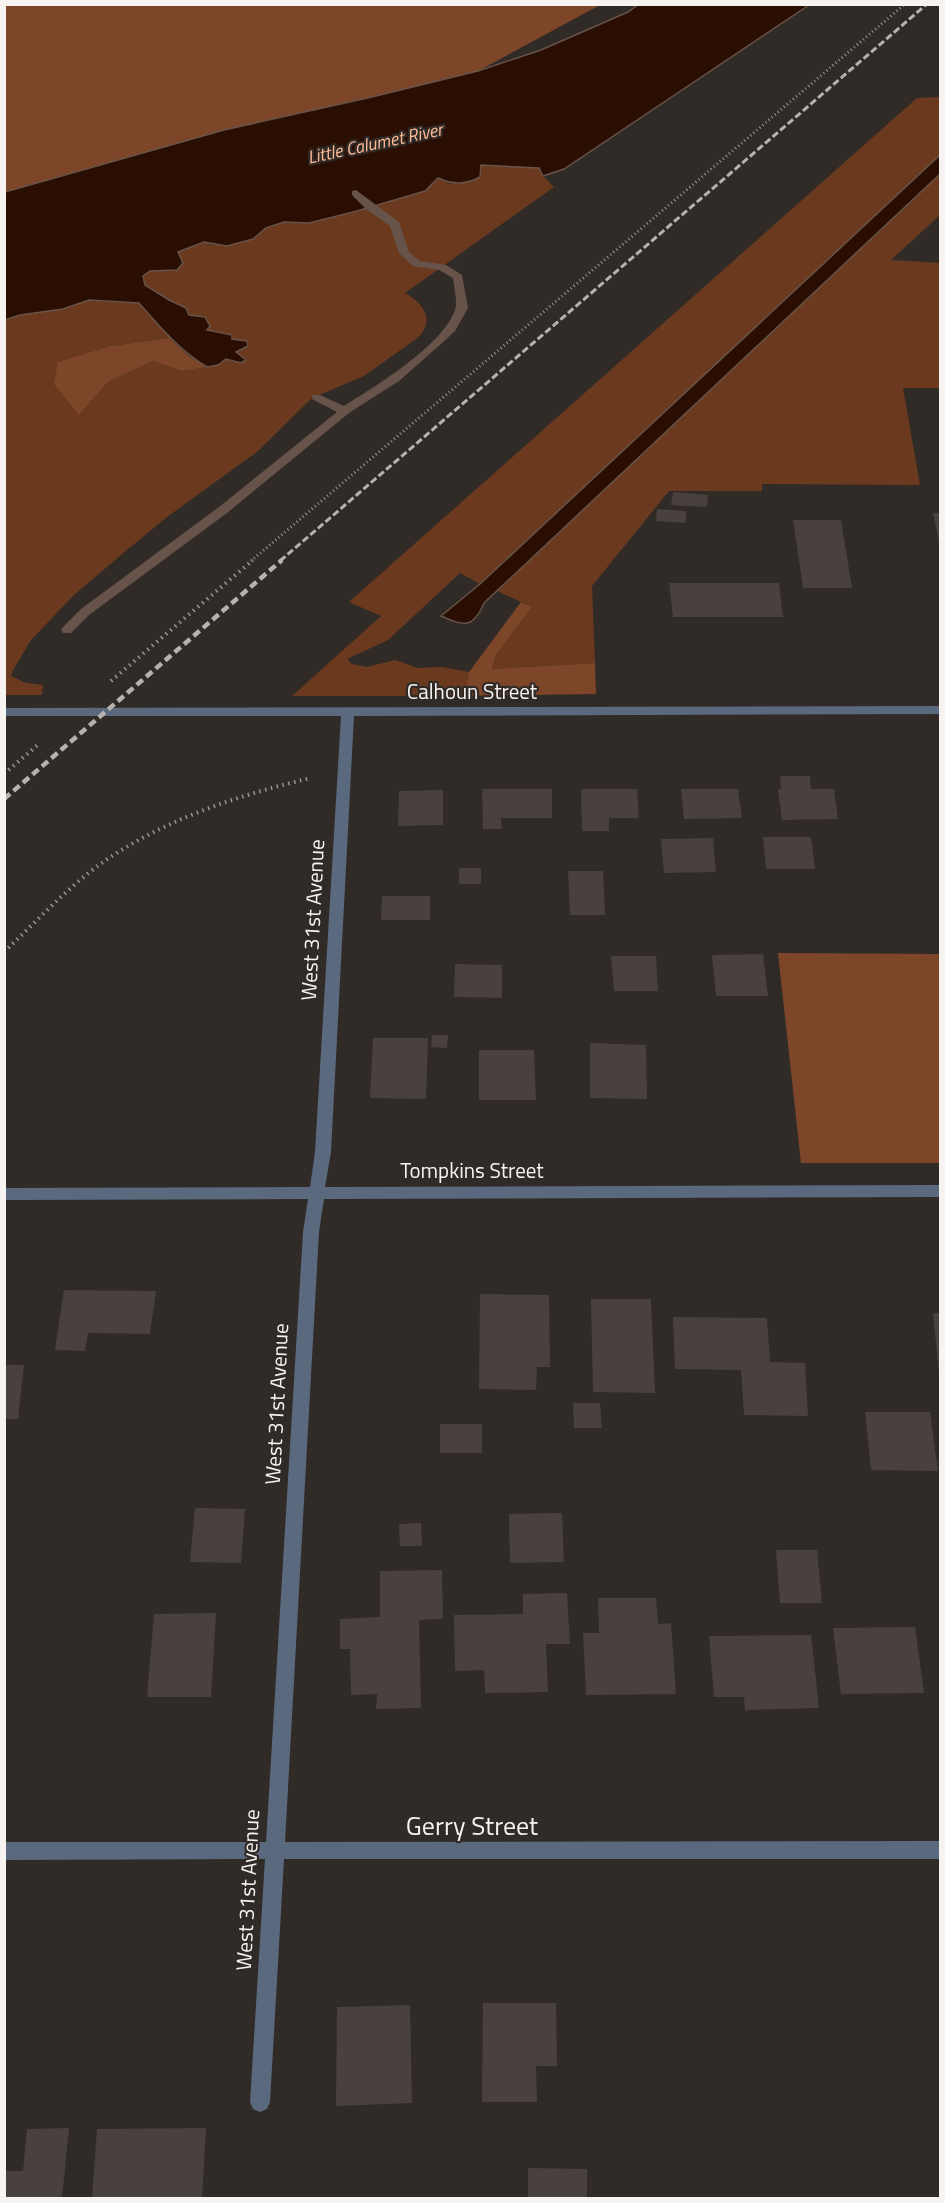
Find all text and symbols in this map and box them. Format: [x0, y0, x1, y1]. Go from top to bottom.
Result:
water label: Little Calumet River [305, 115, 447, 171]
street label: Calhoun Street [407, 675, 538, 707]
street label: West 31st Avenue [292, 839, 332, 1001]
street label: Tompkins Street [400, 1154, 544, 1186]
street label: West 31st Avenue [256, 1323, 296, 1485]
street label: Gerry Street [406, 1806, 538, 1845]
street label: West 31st Avenue [227, 1809, 267, 1971]

